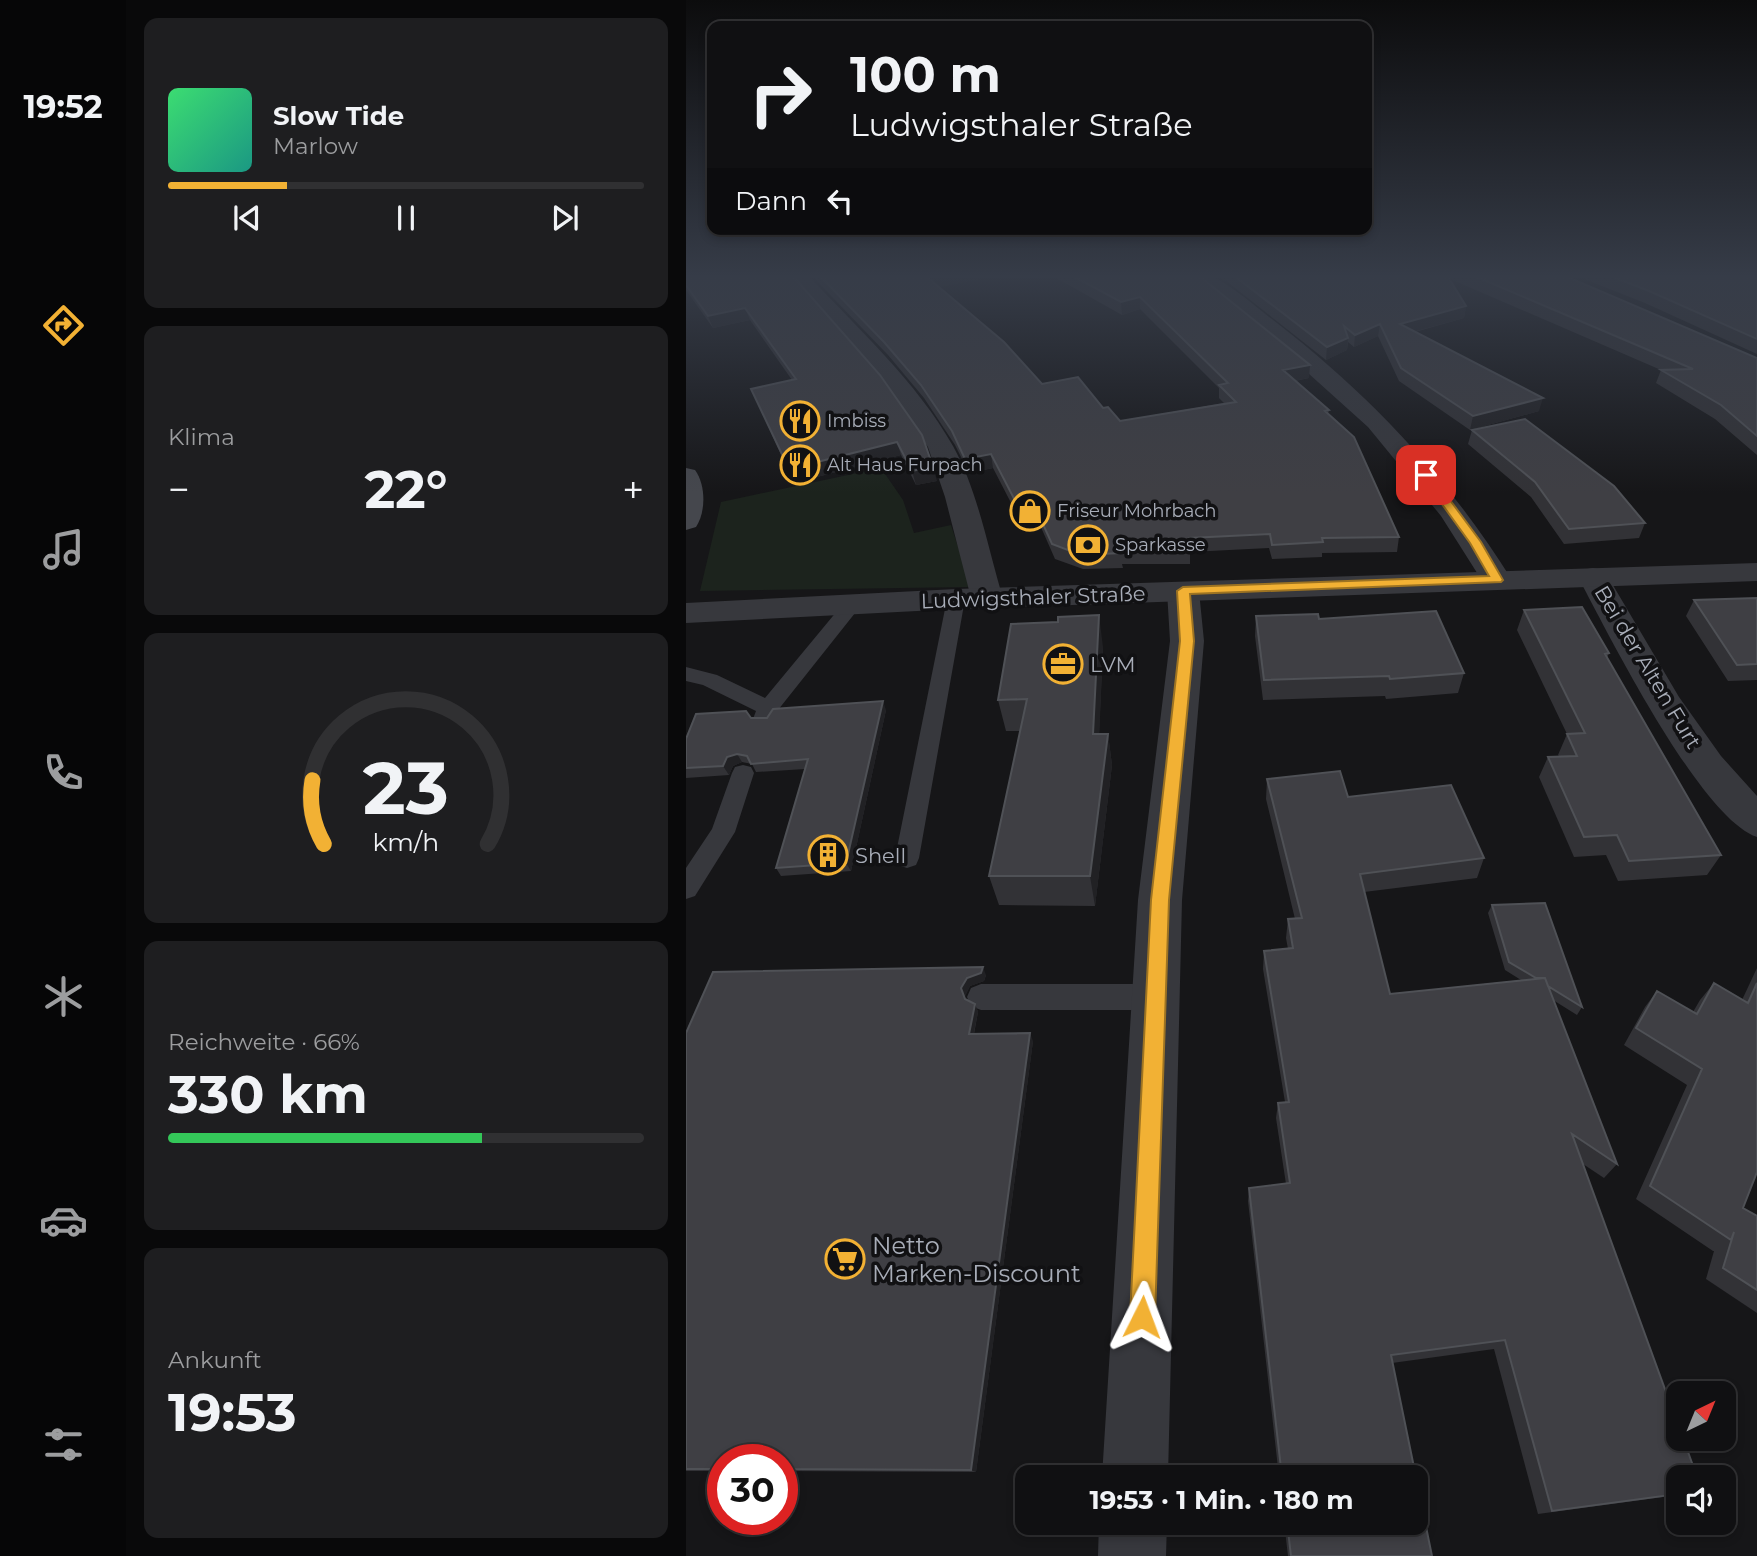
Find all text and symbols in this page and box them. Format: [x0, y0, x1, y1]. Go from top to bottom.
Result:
text: 100 m [850, 45, 1001, 104]
icon: right [735, 49, 826, 140]
text: 19:52 [23, 87, 103, 126]
text: Slow Tide [273, 100, 404, 132]
text: Ludwigsthaler Straße [850, 105, 1193, 144]
text: Marlow [273, 132, 358, 160]
icon: left [821, 182, 859, 220]
text: Dann [735, 185, 807, 217]
icon: previous [228, 199, 266, 237]
icon: pause [387, 199, 425, 237]
icon: next [546, 199, 584, 237]
icon: directions [39, 301, 88, 350]
restaurant icon: Imbiss [779, 400, 821, 442]
place label: Imbiss [827, 410, 886, 432]
text: Klima [168, 423, 235, 451]
restaurant icon: Alt Haus Furpach [779, 444, 821, 486]
pin [1396, 445, 1456, 505]
place label: Alt Haus Furpach [827, 454, 983, 476]
icon: arrive [1407, 456, 1445, 494]
text: 22° [364, 458, 448, 521]
text: − [168, 466, 190, 513]
text: + [622, 466, 644, 513]
shop icon: Friseur Mohrbach [1009, 490, 1051, 532]
place label: Friseur Mohrbach [1057, 500, 1216, 522]
bank icon: Sparkasse [1067, 524, 1109, 566]
icon: music [39, 525, 88, 574]
place label: Sparkasse [1115, 534, 1206, 556]
street label: Ludwigsthaler Straße [920, 581, 1146, 613]
street label: Bei der Alten Furt [1589, 581, 1707, 753]
office icon: LVM [1042, 643, 1084, 685]
place label: LVM [1090, 652, 1136, 677]
text: 23 [363, 744, 449, 832]
icon: phone [39, 748, 88, 797]
text: km/h [373, 827, 439, 857]
building icon: Shell [807, 834, 849, 876]
place label: Shell [855, 843, 906, 868]
icon: climate [39, 972, 88, 1021]
text: Reichweite · 66% [168, 1028, 360, 1056]
text: 330 km [168, 1063, 368, 1126]
icon: car [39, 1196, 88, 1245]
place label: Netto Marken-Discount [872, 1231, 1081, 1288]
supermarket icon: Netto Marken-Discount [824, 1238, 866, 1280]
position arrow [1105, 1280, 1179, 1354]
text: Ankunft [168, 1346, 262, 1374]
text: 19:53 [168, 1381, 297, 1444]
north arrow [1666, 1381, 1736, 1451]
map controls [1666, 1381, 1736, 1535]
icon: filters [39, 1420, 88, 1469]
speed limit sign: 30 [707, 1444, 798, 1535]
button: sound [1666, 1465, 1736, 1535]
text: 19:53 · 1 Min. · 180 m [1089, 1484, 1354, 1516]

